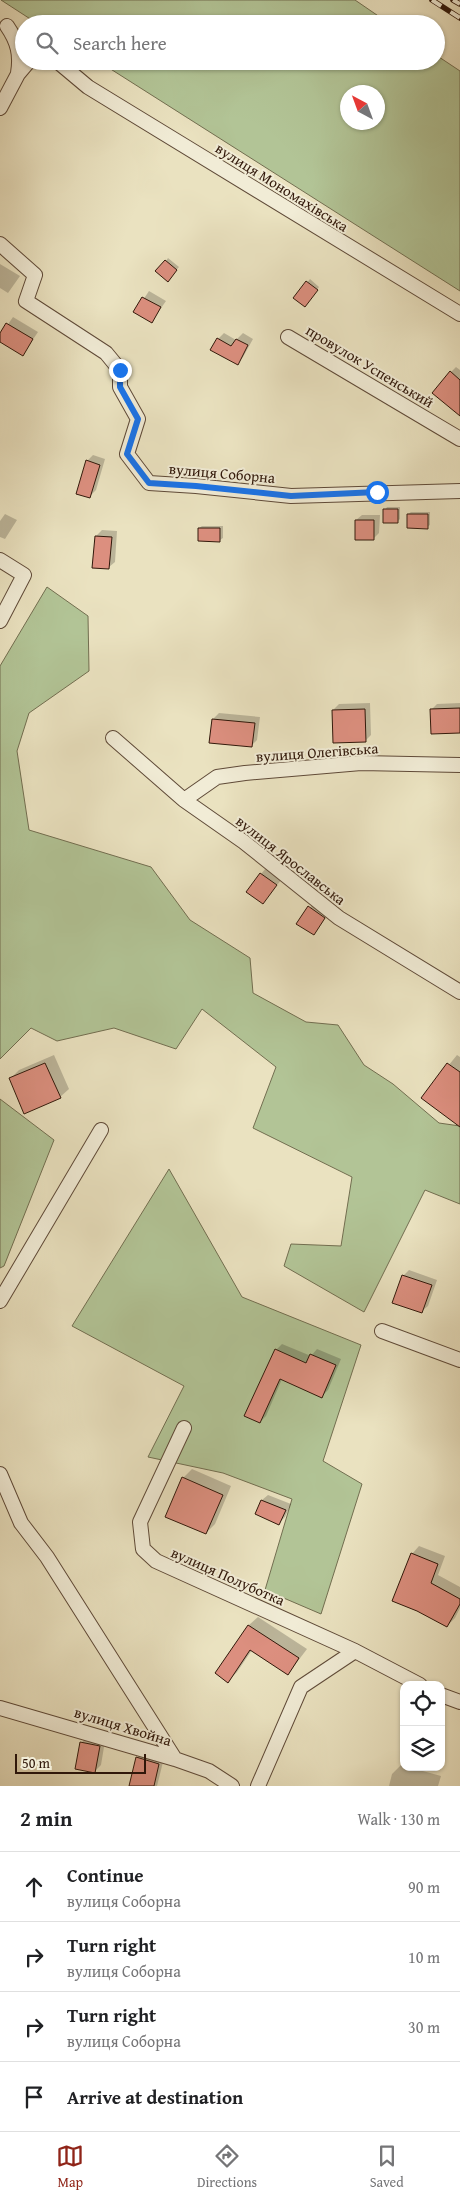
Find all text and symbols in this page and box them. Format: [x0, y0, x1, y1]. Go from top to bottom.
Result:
search box [15, 15, 445, 70]
icon: search [33, 29, 61, 57]
text: Search here [73, 29, 167, 57]
north arrow [340, 85, 385, 130]
street label: вулиця Мономахівська [212, 138, 353, 237]
street label: провулок Успенський [302, 319, 438, 413]
route end [109, 359, 132, 382]
street label: вулиця Соборна [168, 458, 277, 488]
route start [366, 481, 389, 504]
street label: вулиця Олегівська [255, 737, 380, 767]
street label: вулиця Ярославська [232, 810, 351, 910]
street label: вулиця Полуботка [168, 1542, 289, 1611]
map controls [400, 1681, 445, 1771]
button: locate [400, 1681, 445, 1726]
street label: вулиця Хвойна [72, 1701, 175, 1751]
button: layers [400, 1726, 445, 1771]
scale bar [15, 1751, 146, 1774]
text: 50 m [22, 1753, 50, 1773]
text: 2 min [20, 1803, 72, 1834]
text: Walk · 130 m [357, 1807, 440, 1831]
text: Continue [67, 1861, 144, 1889]
icon: ahead [20, 1873, 48, 1901]
text: 90 m [408, 1875, 440, 1899]
text: вулиця Соборна [67, 1889, 181, 1913]
text: Turn right [67, 1931, 156, 1959]
icon: right [20, 1943, 48, 1971]
text: 10 m [408, 1945, 440, 1969]
text: вулиця Соборна [67, 1959, 181, 1983]
text: Turn right [67, 2001, 156, 2029]
icon: right [20, 2013, 48, 2041]
text: 30 m [408, 2015, 440, 2039]
text: вулиця Соборна [67, 2029, 181, 2053]
icon: arrive [20, 2083, 48, 2111]
text: Arrive at destination [67, 2083, 243, 2111]
tab: Map [56, 2142, 84, 2192]
tab: Directions [197, 2142, 257, 2192]
tab: Saved [370, 2142, 404, 2192]

